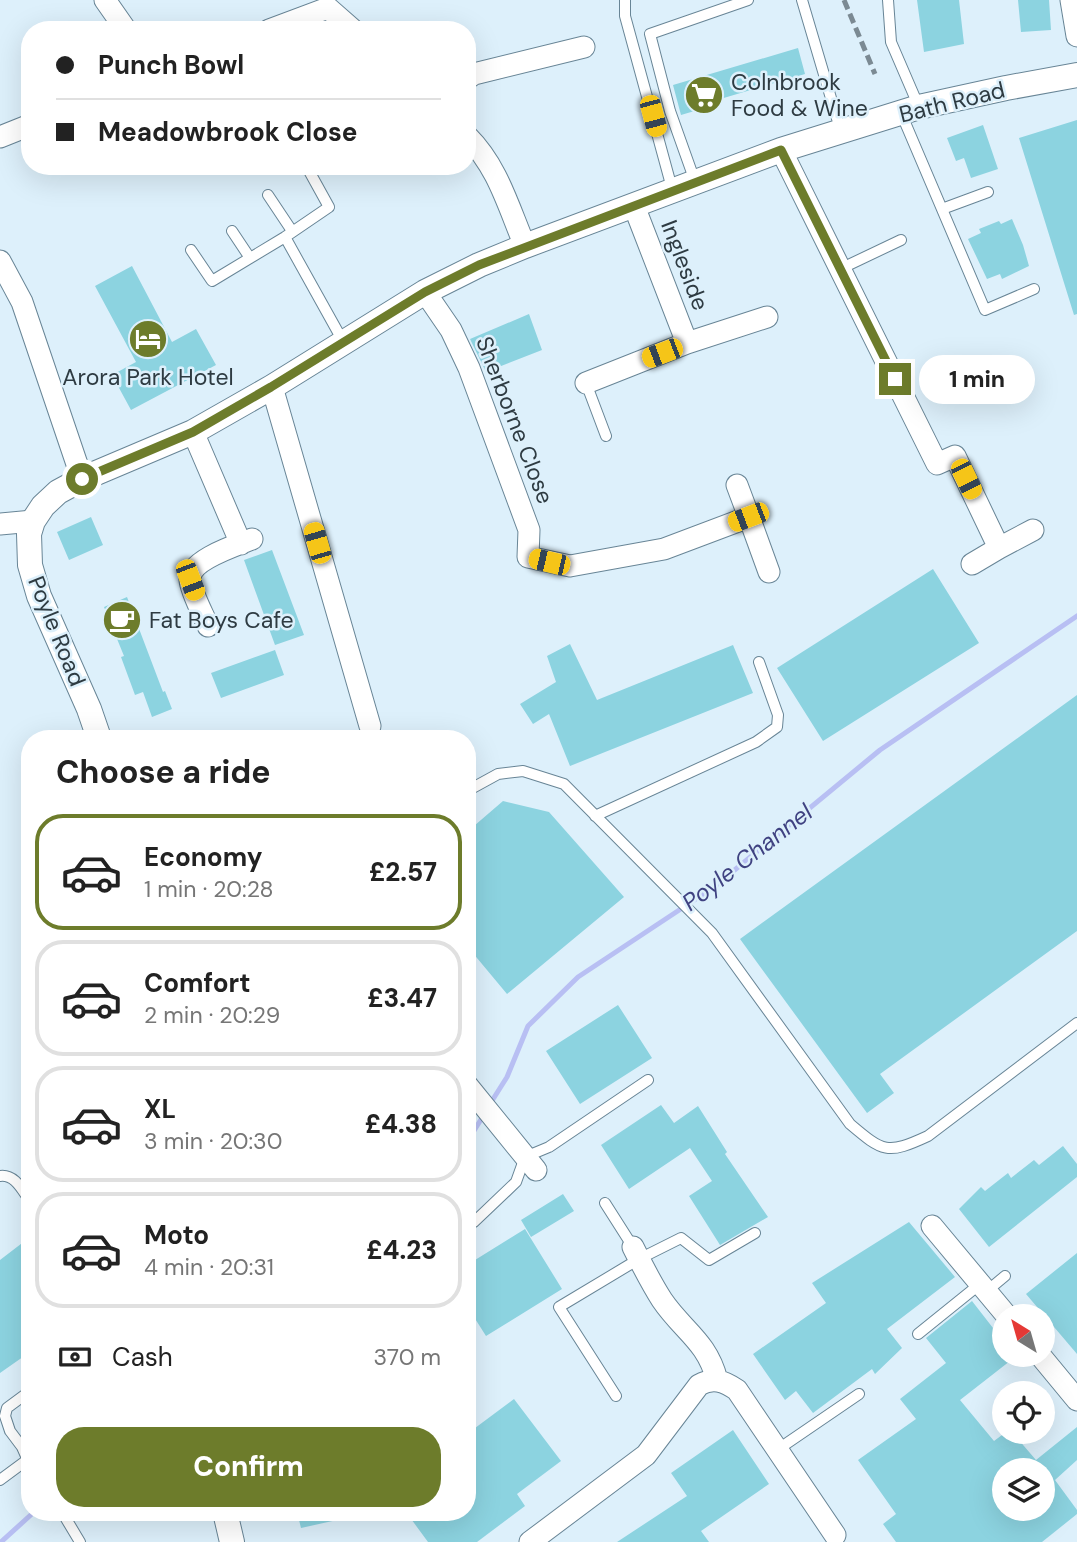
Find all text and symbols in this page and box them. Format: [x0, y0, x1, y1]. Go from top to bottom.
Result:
text: Punch Bowl [98, 48, 244, 82]
place label: Colnbrook Food & Wine [731, 67, 868, 123]
supermarket icon: Colnbrook Food & Wine [683, 74, 725, 116]
street label: Bath Road [896, 74, 1008, 130]
car [638, 93, 669, 139]
text: Meadowbrook Close [98, 115, 357, 149]
street label: Ingleside [654, 216, 716, 314]
hotel icon: Arora Park Hotel [127, 318, 169, 360]
street label: Sherborne Close [469, 332, 561, 508]
car [639, 336, 686, 370]
callout: 1 min [920, 354, 1035, 404]
place label: Arora Park Hotel [62, 362, 234, 392]
route end [879, 363, 911, 395]
text: 1 min [949, 364, 1005, 394]
car [948, 456, 985, 502]
route start [66, 463, 98, 495]
car [725, 500, 772, 534]
car [302, 520, 333, 566]
car [527, 547, 572, 577]
car [173, 557, 208, 603]
street label: Poyle Road [21, 572, 93, 690]
cafe icon: Fat Boys Cafe [101, 599, 143, 641]
place label: Fat Boys Cafe [149, 605, 294, 635]
text: Choose a ride [56, 751, 271, 793]
water label: Poyle Channel [676, 796, 819, 918]
text: Economy [144, 840, 262, 874]
icon: car [60, 841, 123, 904]
text: £2.57 [369, 855, 437, 889]
text: 1 min · 20:28 [144, 874, 274, 904]
text: Comfort [144, 966, 250, 1000]
icon: car [60, 967, 123, 1030]
text: £3.47 [367, 981, 437, 1015]
text: 2 min · 20:29 [144, 1000, 280, 1030]
text: XL [144, 1092, 176, 1126]
icon: car [60, 1093, 123, 1156]
text: £4.38 [365, 1107, 437, 1141]
text: 3 min · 20:30 [144, 1126, 282, 1156]
text: Moto [144, 1218, 209, 1252]
icon: car [60, 1219, 123, 1282]
text: £4.23 [366, 1233, 437, 1267]
text: 4 min · 20:31 [144, 1252, 274, 1282]
north arrow [992, 1304, 1055, 1367]
map controls [992, 1304, 1055, 1521]
icon: cash [56, 1338, 94, 1376]
text: Cash [112, 1340, 173, 1374]
text: 370 m [373, 1342, 441, 1372]
button: locate [992, 1381, 1055, 1444]
button: Confirm [56, 1427, 441, 1507]
button: layers [992, 1458, 1055, 1521]

